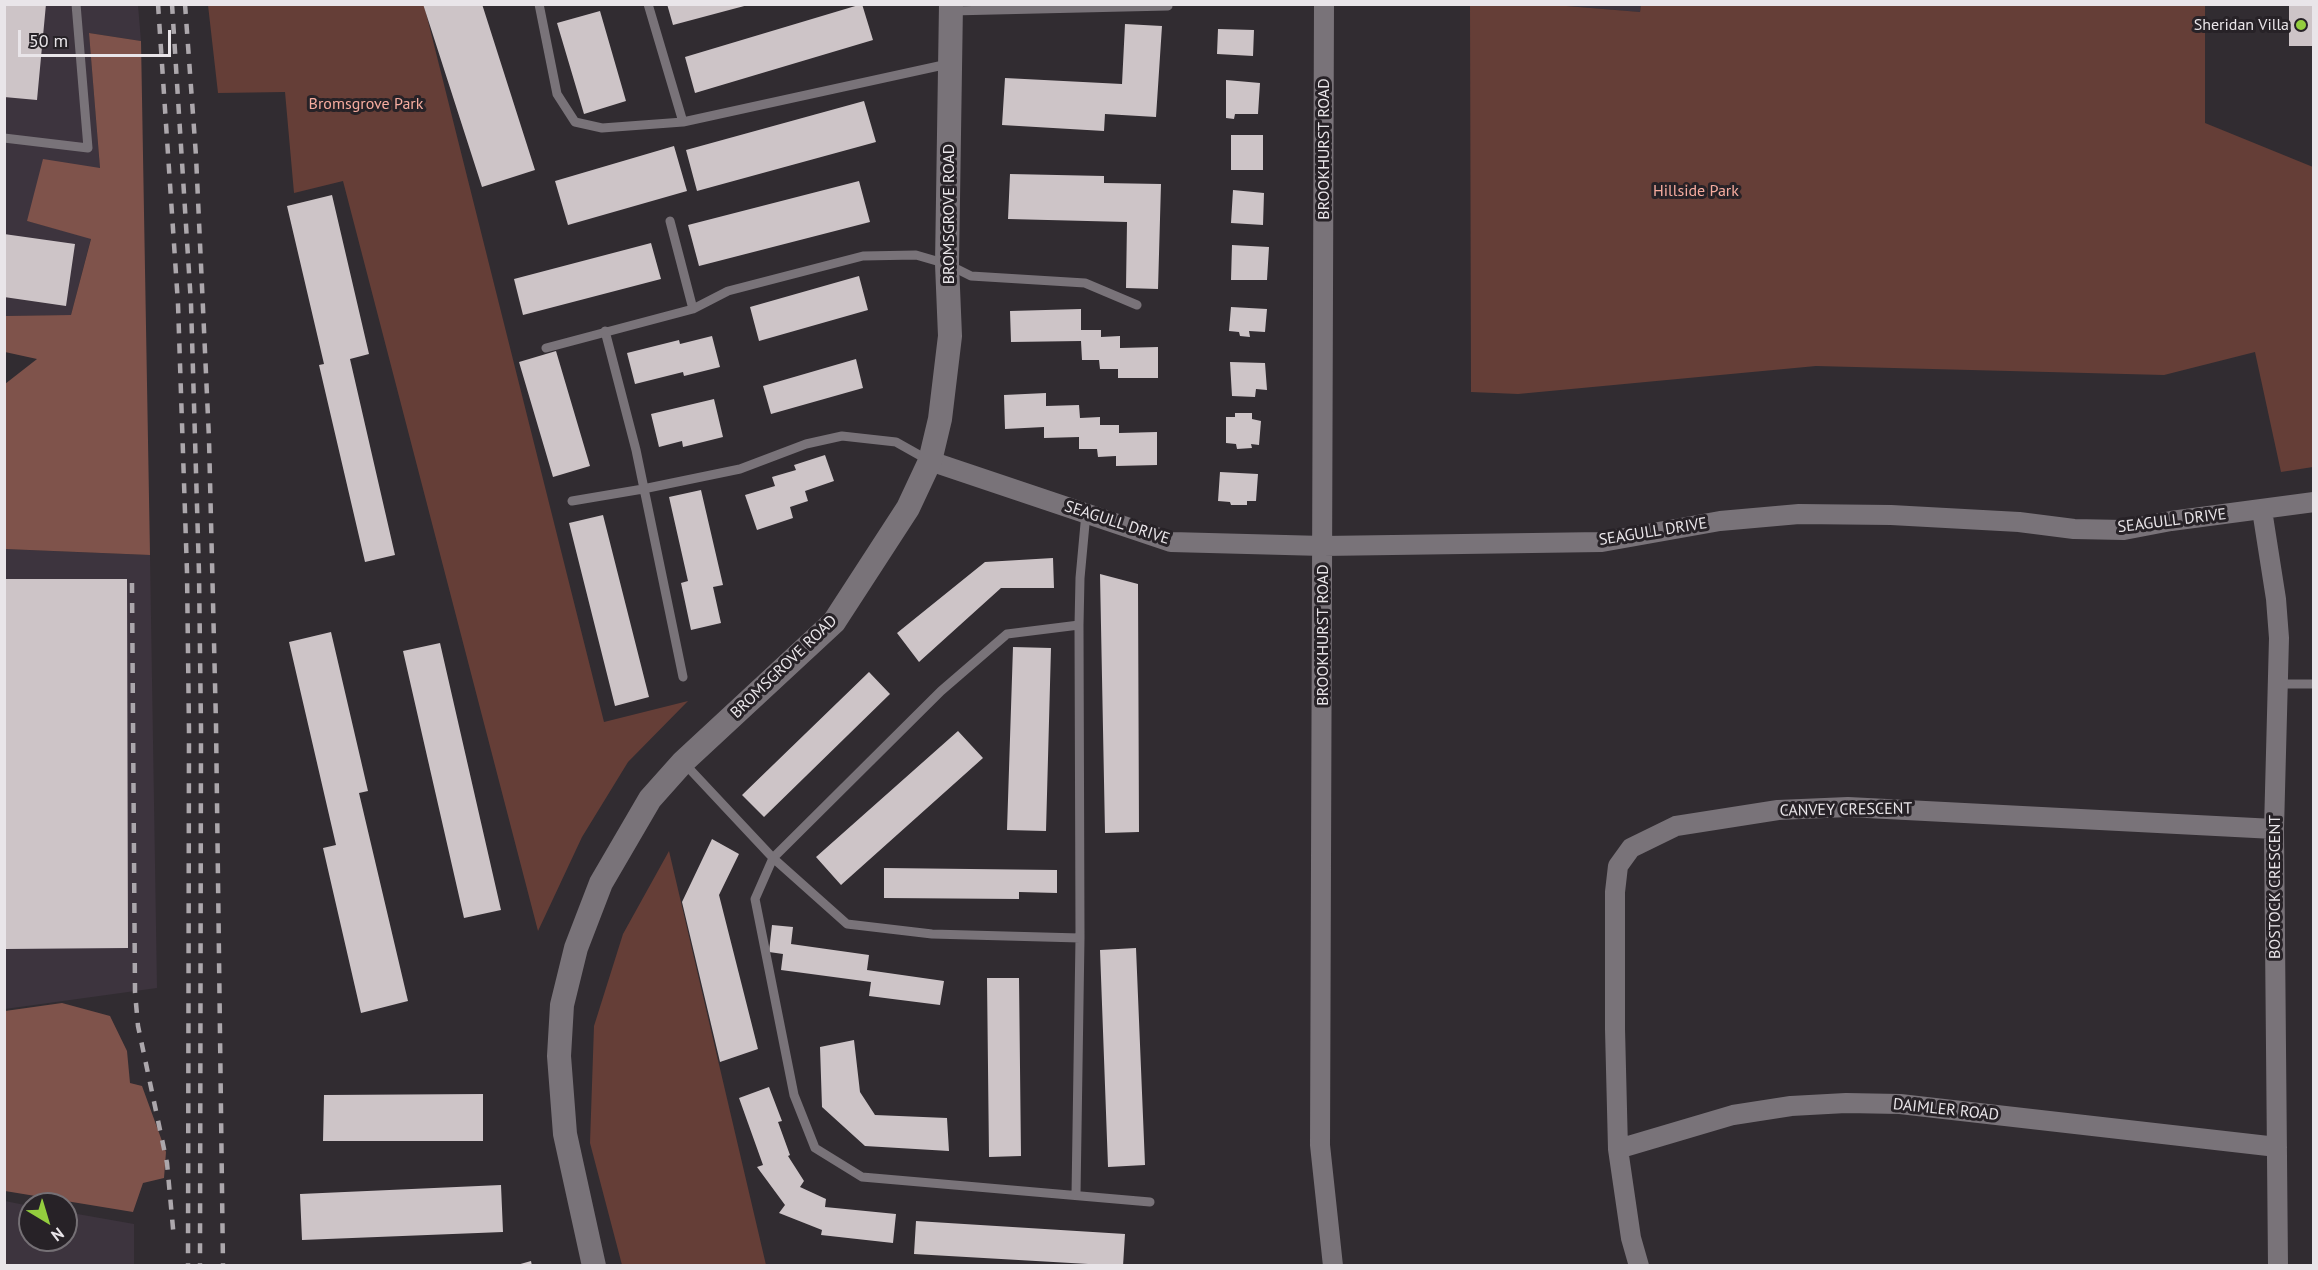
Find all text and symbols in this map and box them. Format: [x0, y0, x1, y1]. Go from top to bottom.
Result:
place label: Sheridan Villa [2194, 15, 2289, 35]
scale bar [21, 18, 174, 56]
marker: Sheridan Villa [2294, 18, 2308, 32]
text: 50 m [29, 29, 68, 52]
street label: BROOKHURST ROAD [1314, 78, 1334, 220]
park label: Bromsgrove Park [309, 94, 423, 114]
street label: BROMSGROVE ROAD [939, 144, 959, 284]
park label: Hillside Park [1653, 181, 1739, 201]
street label: SEAGULL DRIVE [1062, 497, 1172, 549]
street label: SEAGULL DRIVE [2117, 505, 2227, 537]
street label: SEAGULL DRIVE [1597, 514, 1709, 550]
street label: BROOKHURST ROAD [1313, 564, 1333, 706]
street label: BROMSGROVE ROAD [727, 611, 841, 723]
street label: CANVEY CRESCENT [1779, 799, 1913, 821]
street label: BOSTOCK CRESCENT [2265, 815, 2285, 959]
street label: DAIMLER ROAD [1892, 1095, 2000, 1125]
north arrow [18, 1192, 78, 1252]
text: N [48, 1223, 68, 1246]

